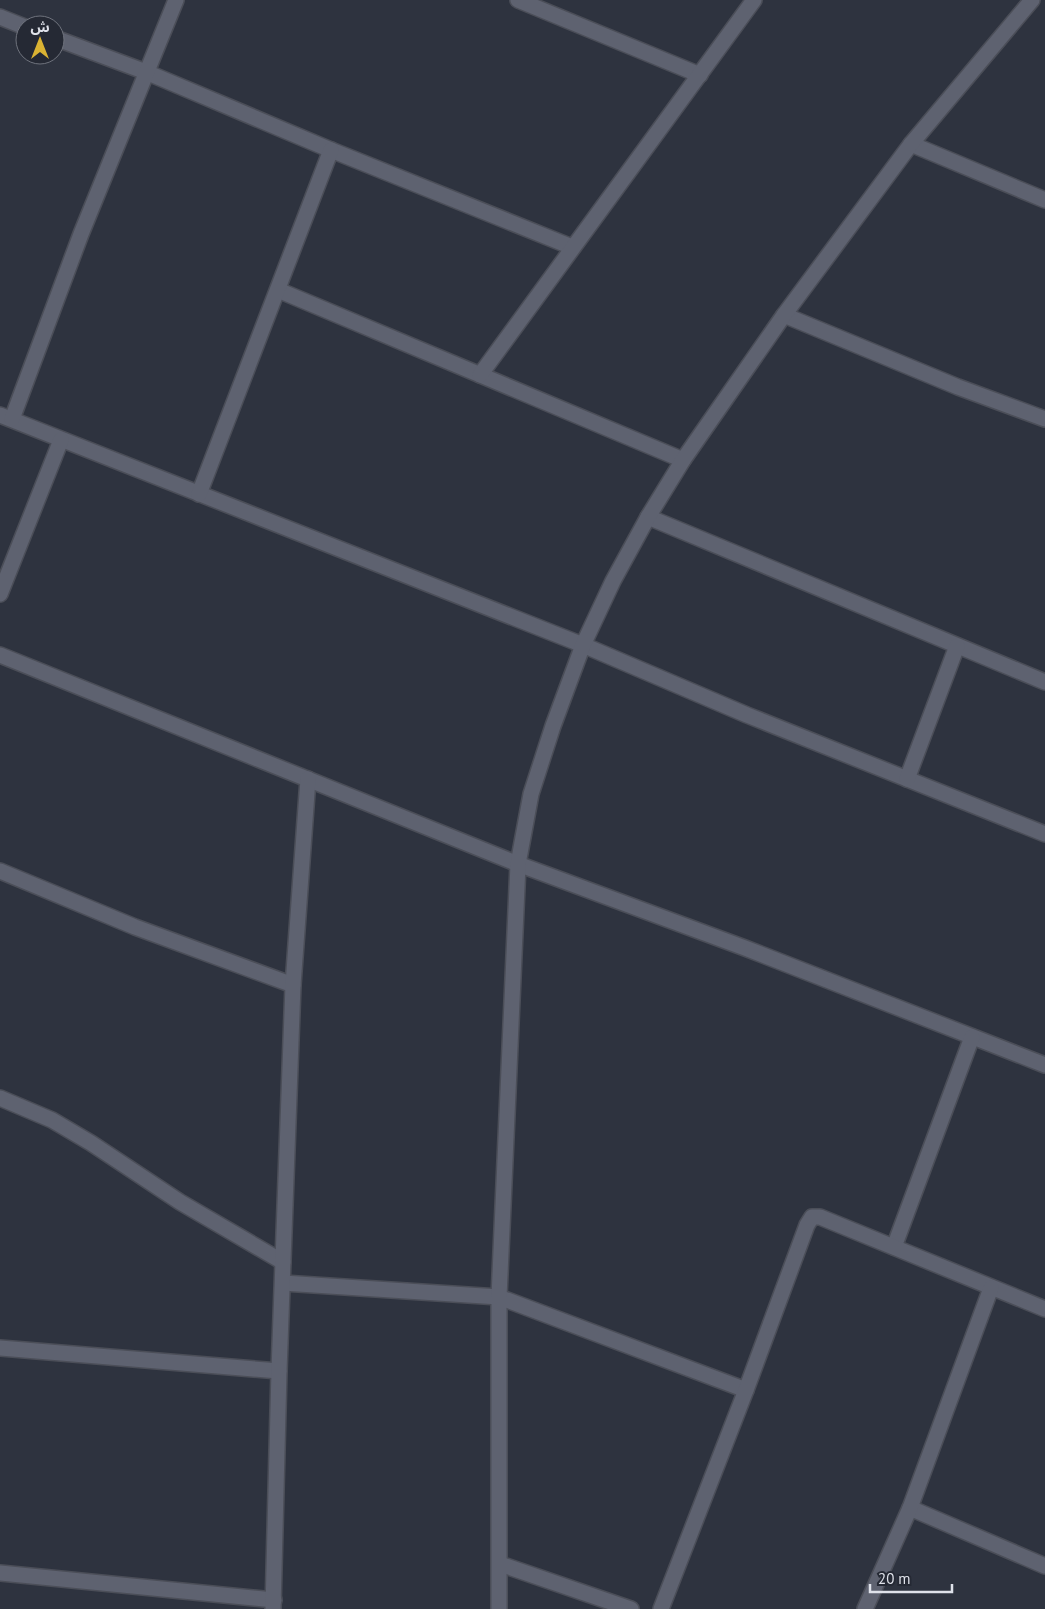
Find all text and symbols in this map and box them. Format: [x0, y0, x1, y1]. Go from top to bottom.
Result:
north arrow [15, 15, 65, 65]
text: ش [30, 18, 50, 36]
scale bar [870, 1562, 952, 1594]
text: 20 m [878, 1569, 911, 1588]

